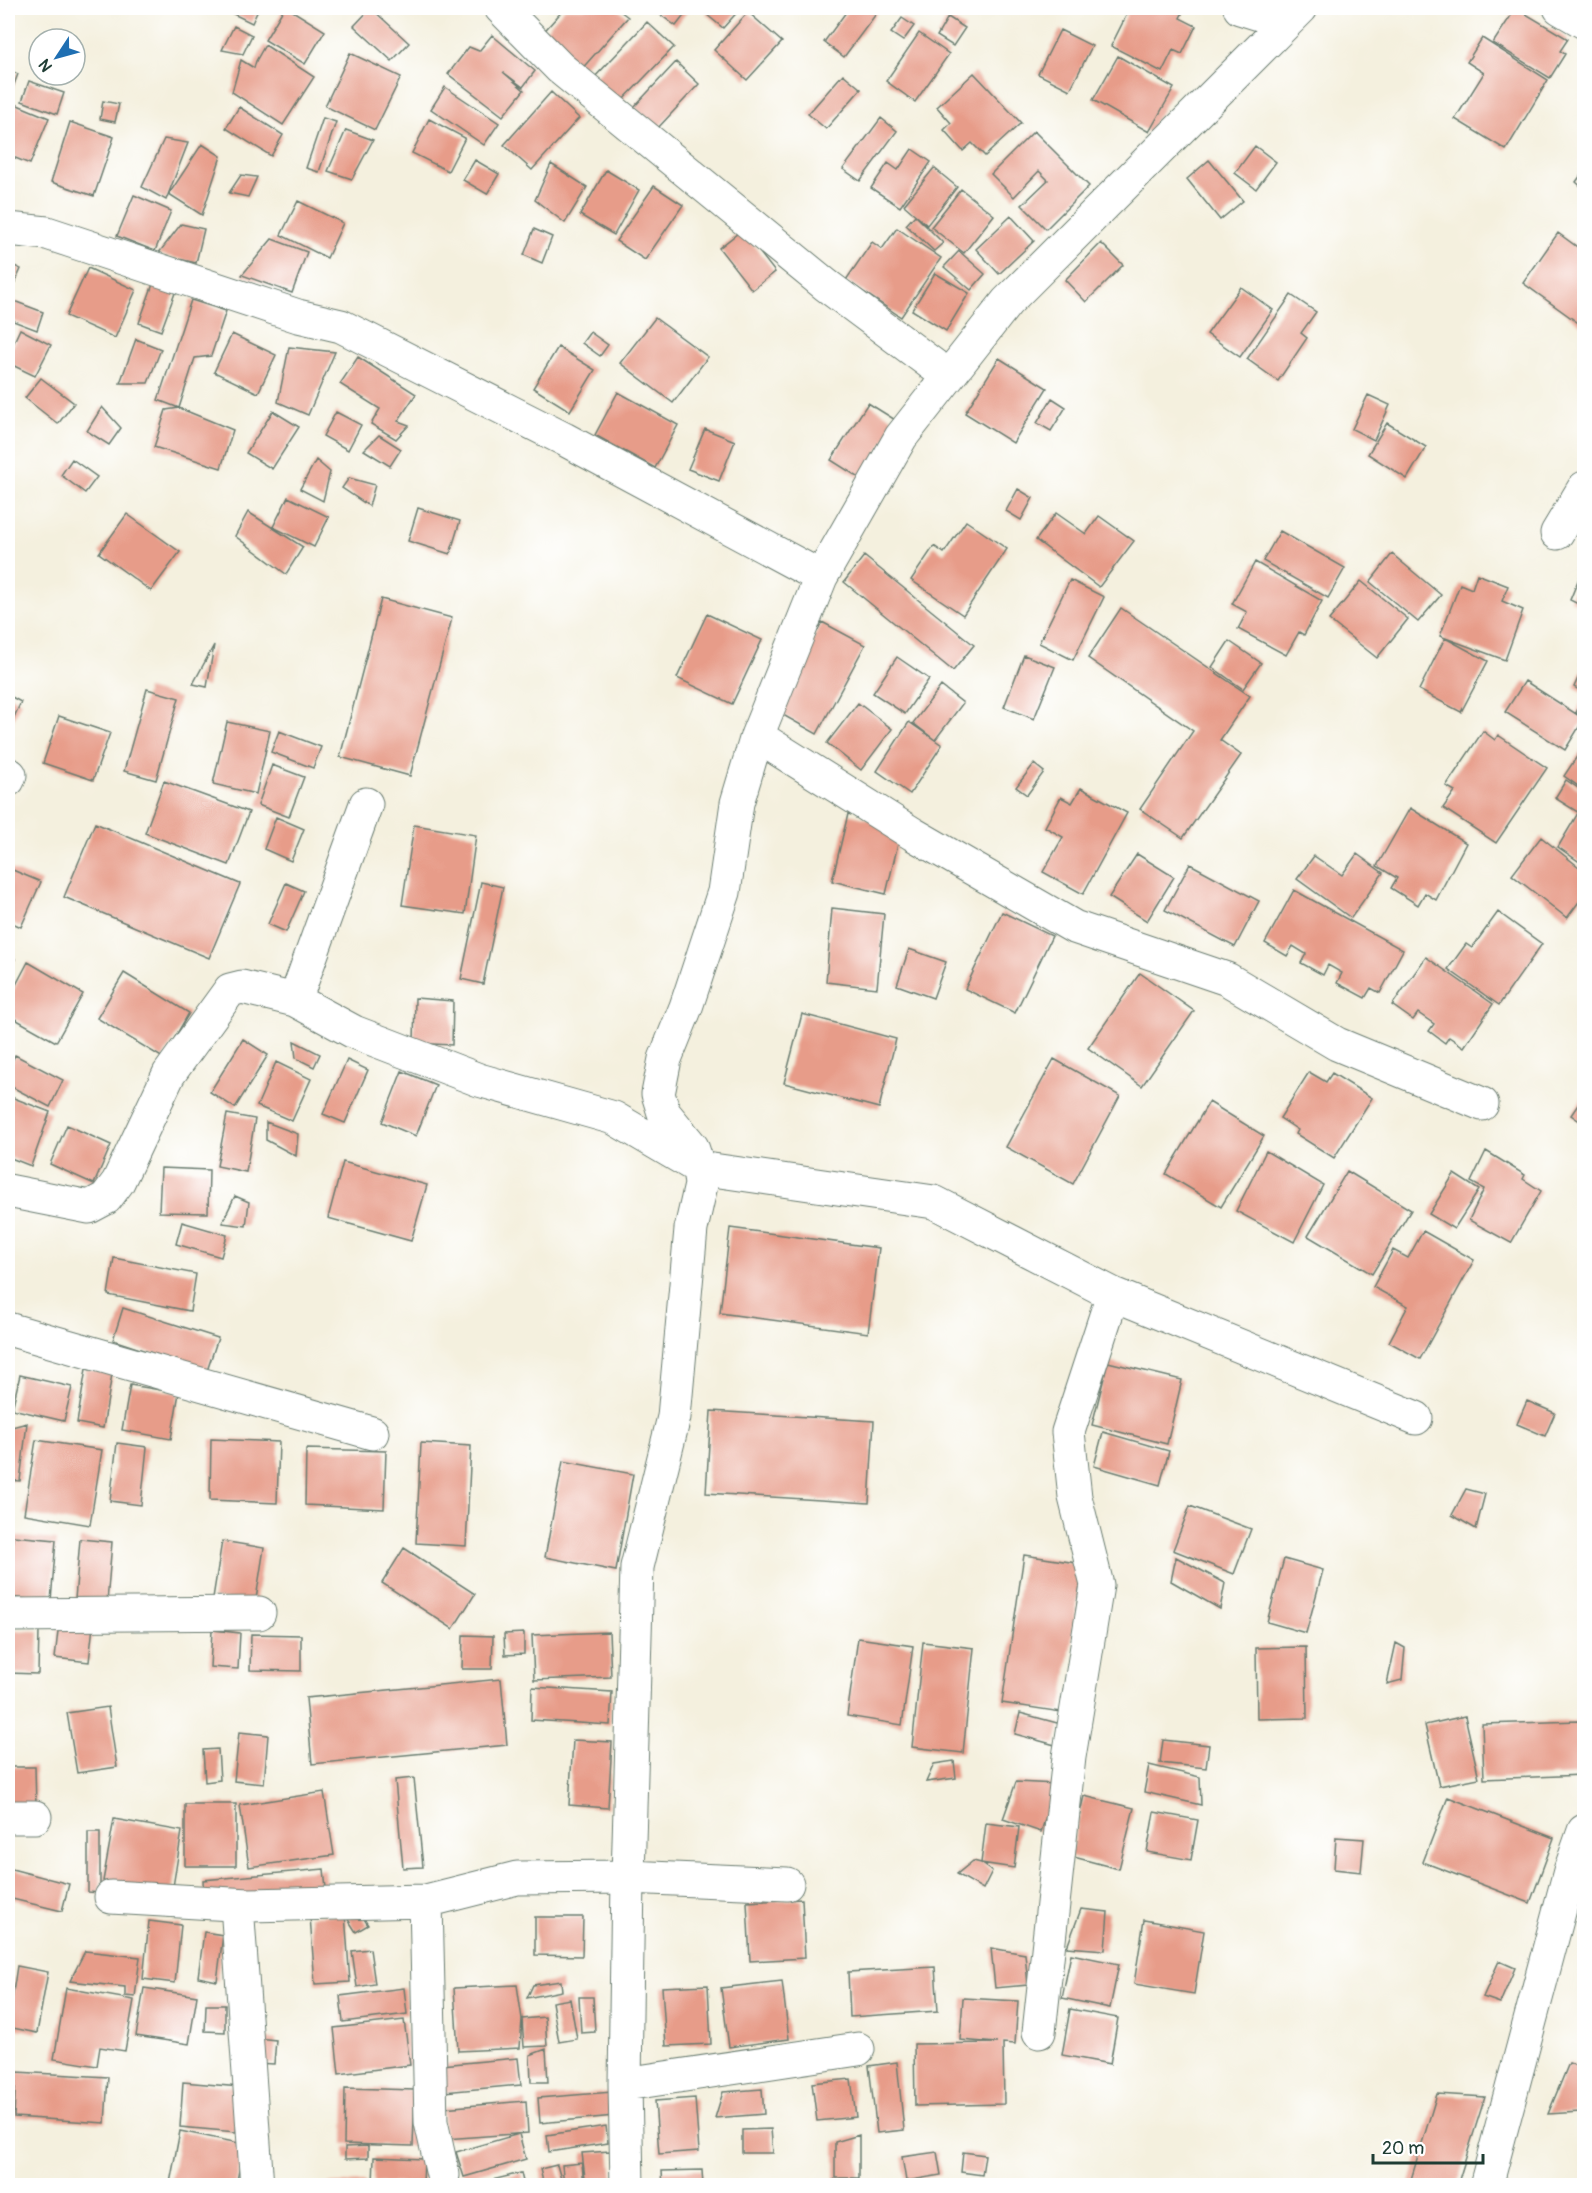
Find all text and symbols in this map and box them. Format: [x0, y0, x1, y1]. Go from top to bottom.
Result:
north arrow [27, 27, 87, 87]
text: N [34, 55, 57, 75]
scale bar [1373, 2127, 1482, 2165]
text: 20 m [1382, 2137, 1424, 2160]

